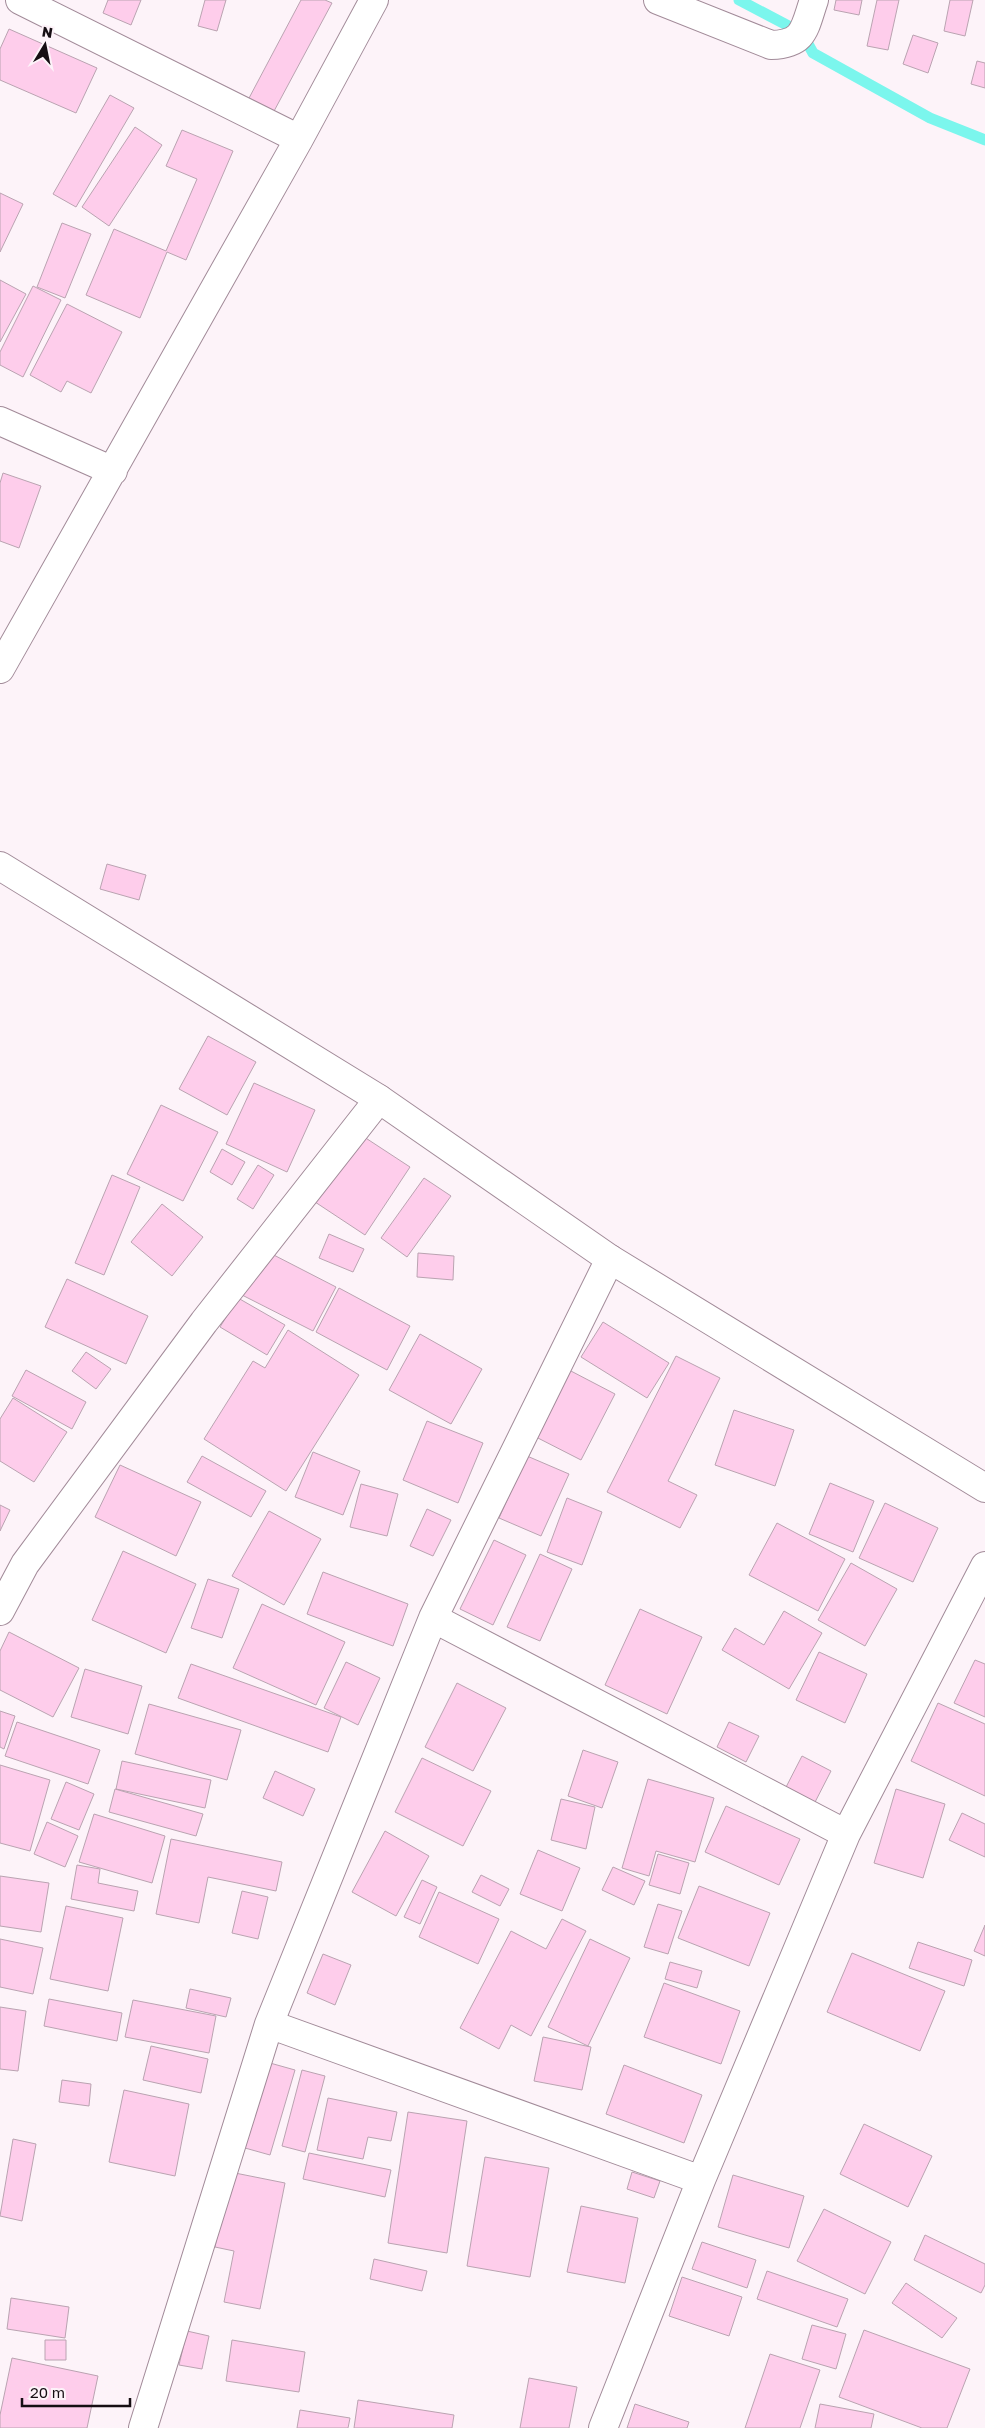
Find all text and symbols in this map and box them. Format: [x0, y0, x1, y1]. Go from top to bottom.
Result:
north arrow [20, 20, 70, 70]
text: N [41, 22, 54, 41]
scale bar [22, 2376, 130, 2408]
text: 20 m [30, 2383, 65, 2401]

